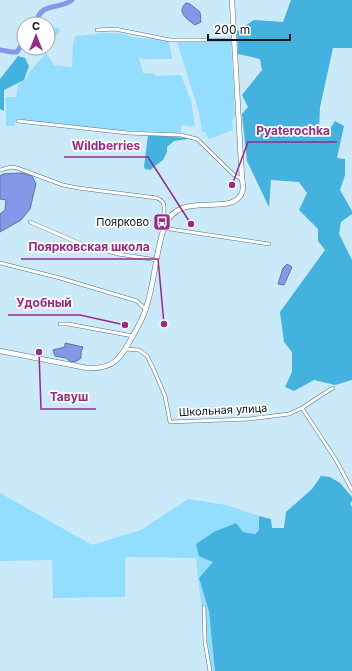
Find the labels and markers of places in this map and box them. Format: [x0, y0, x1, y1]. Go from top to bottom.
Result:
callout: Pyaterochka [248, 118, 337, 142]
callout: Wildberries [64, 133, 148, 157]
bus stop icon: Поярково [152, 212, 172, 232]
place label: Поярково [96, 215, 149, 229]
callout: Поярковская школа [21, 235, 158, 259]
callout: Удобный [8, 291, 80, 315]
callout: Тавуш [41, 385, 96, 409]

